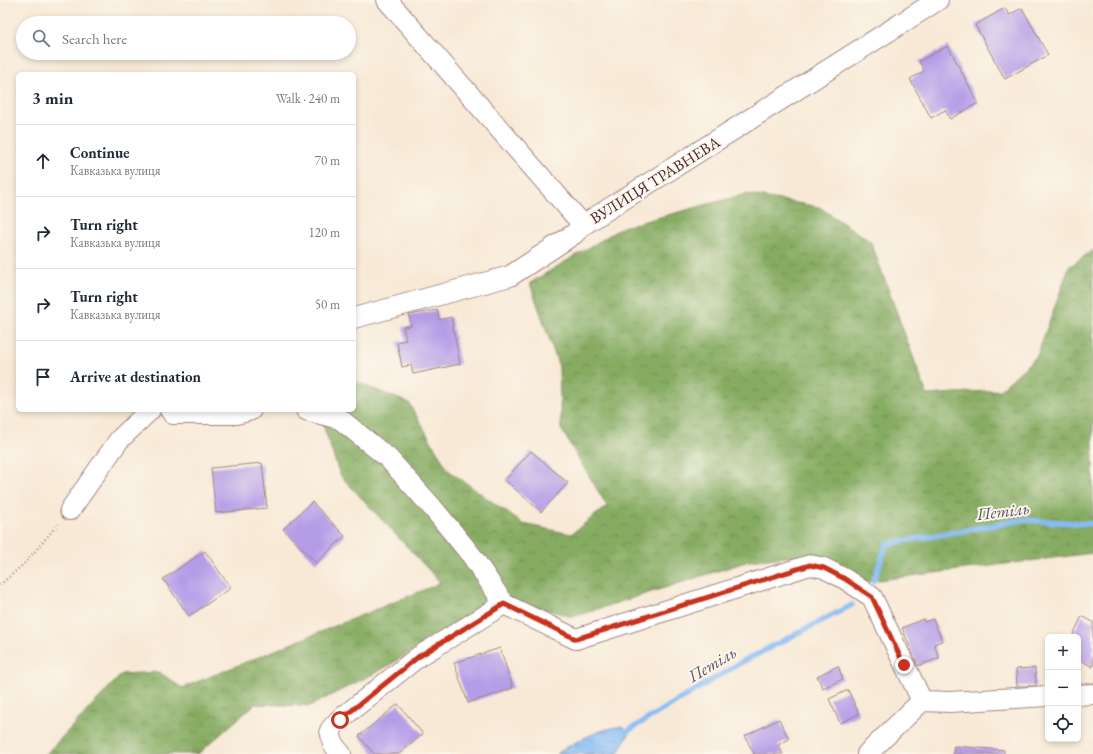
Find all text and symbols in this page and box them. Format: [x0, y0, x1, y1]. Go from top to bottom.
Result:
search box [16, 16, 356, 60]
icon: search [30, 27, 52, 49]
text: Search here [62, 29, 127, 48]
text: 3 min [32, 87, 73, 109]
text: Walk · 240 m [276, 90, 340, 107]
street label: ВУЛИЦЯ ТРАВНЕВА [586, 131, 725, 229]
text: Continue [70, 143, 130, 162]
icon: ahead [32, 150, 54, 172]
text: 70 m [315, 152, 340, 169]
text: Кавказька вулиця [70, 162, 161, 179]
text: Turn right [70, 215, 138, 234]
icon: right [32, 222, 54, 244]
text: 120 m [309, 224, 340, 241]
text: Кавказька вулиця [70, 234, 161, 251]
text: Turn right [70, 287, 138, 306]
icon: right [32, 294, 54, 316]
text: 50 m [315, 296, 340, 313]
text: Кавказька вулиця [70, 306, 161, 323]
icon: arrive [32, 366, 54, 388]
text: Arrive at destination [70, 367, 201, 386]
water label: Петіль [974, 497, 1031, 525]
map controls [1045, 634, 1081, 742]
button: + [1045, 634, 1081, 670]
water label: Петіль [683, 641, 740, 688]
route end [895, 656, 913, 674]
button: − [1045, 670, 1081, 706]
button: locate [1045, 706, 1081, 742]
route start [331, 711, 349, 729]

